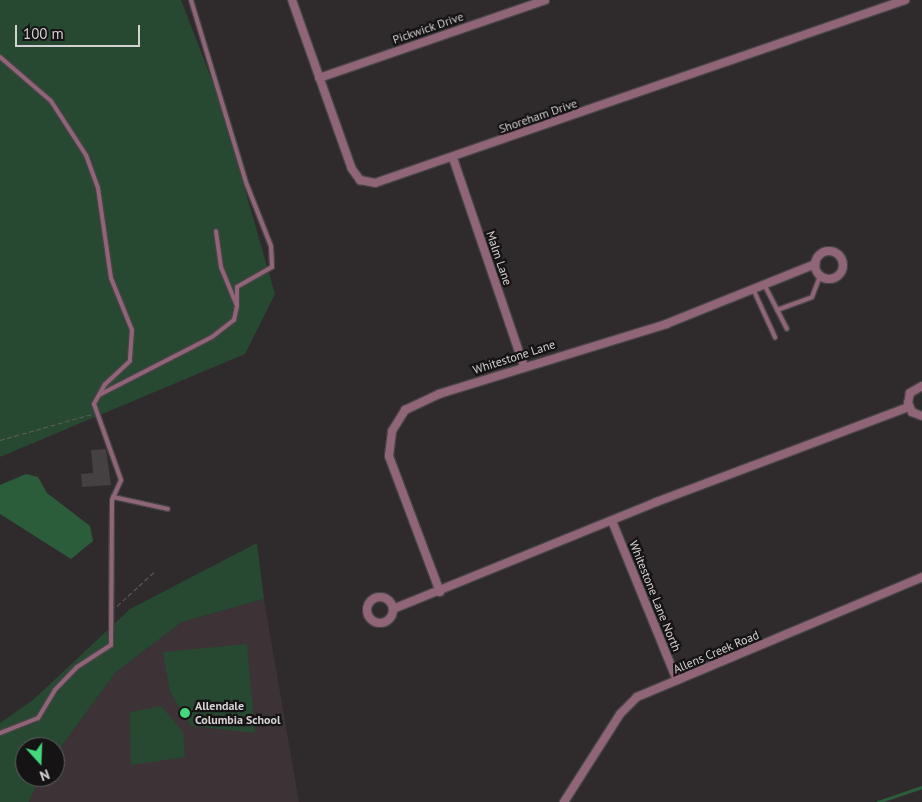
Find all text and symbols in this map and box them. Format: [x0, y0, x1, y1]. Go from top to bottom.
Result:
street label: Pickwick Drive [390, 9, 466, 47]
scale bar [18, 15, 142, 47]
text: 100 m [23, 24, 64, 43]
street label: Shoreham Drive [497, 96, 579, 136]
street label: Malm Lane [483, 229, 515, 287]
street label: Whitestone Lane [471, 337, 557, 377]
street label: Whitestone Lane North [626, 538, 684, 654]
street label: Allens Creek Road [671, 627, 761, 677]
place label: Allendale Columbia School [195, 699, 281, 727]
marker: Allendale Columbia School [179, 707, 191, 719]
north arrow [15, 737, 65, 787]
text: N [37, 765, 52, 785]

